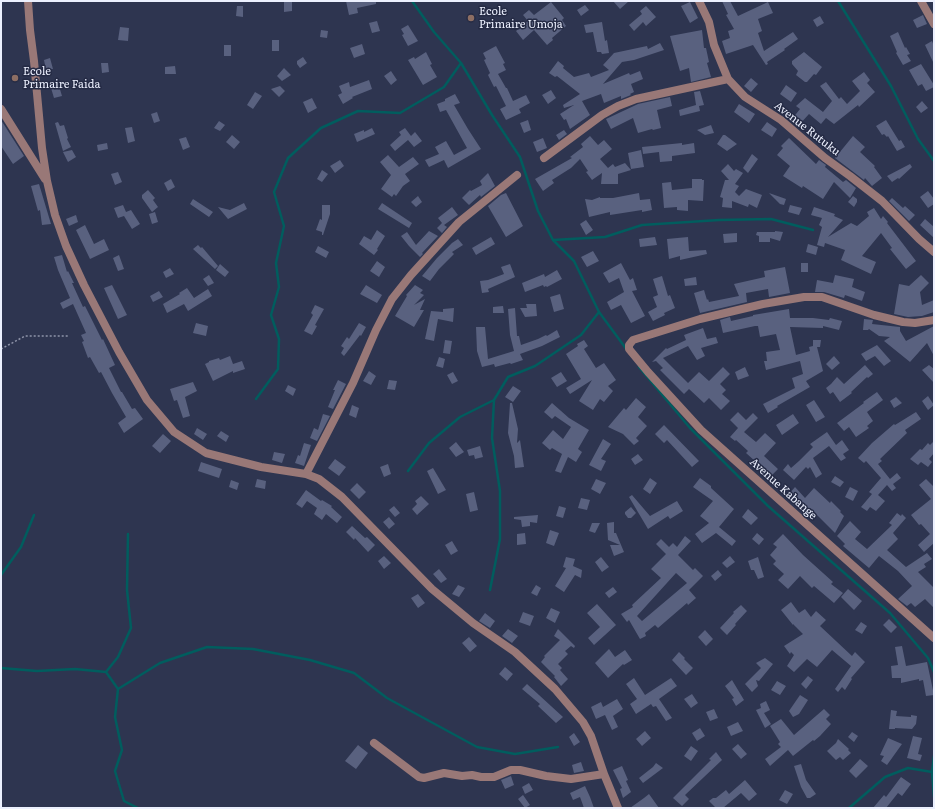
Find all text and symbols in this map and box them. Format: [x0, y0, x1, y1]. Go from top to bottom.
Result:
place label: Ecole Primaire Umoja [479, 5, 563, 31]
marker: Ecole Primaire Umoja [466, 13, 476, 23]
place label: Ecole Primaire Faida [23, 65, 100, 91]
marker: Ecole Primaire Faida [10, 73, 20, 83]
street label: Avenue Rutuku [771, 99, 843, 159]
street label: Avenue Kabange [747, 455, 819, 523]

